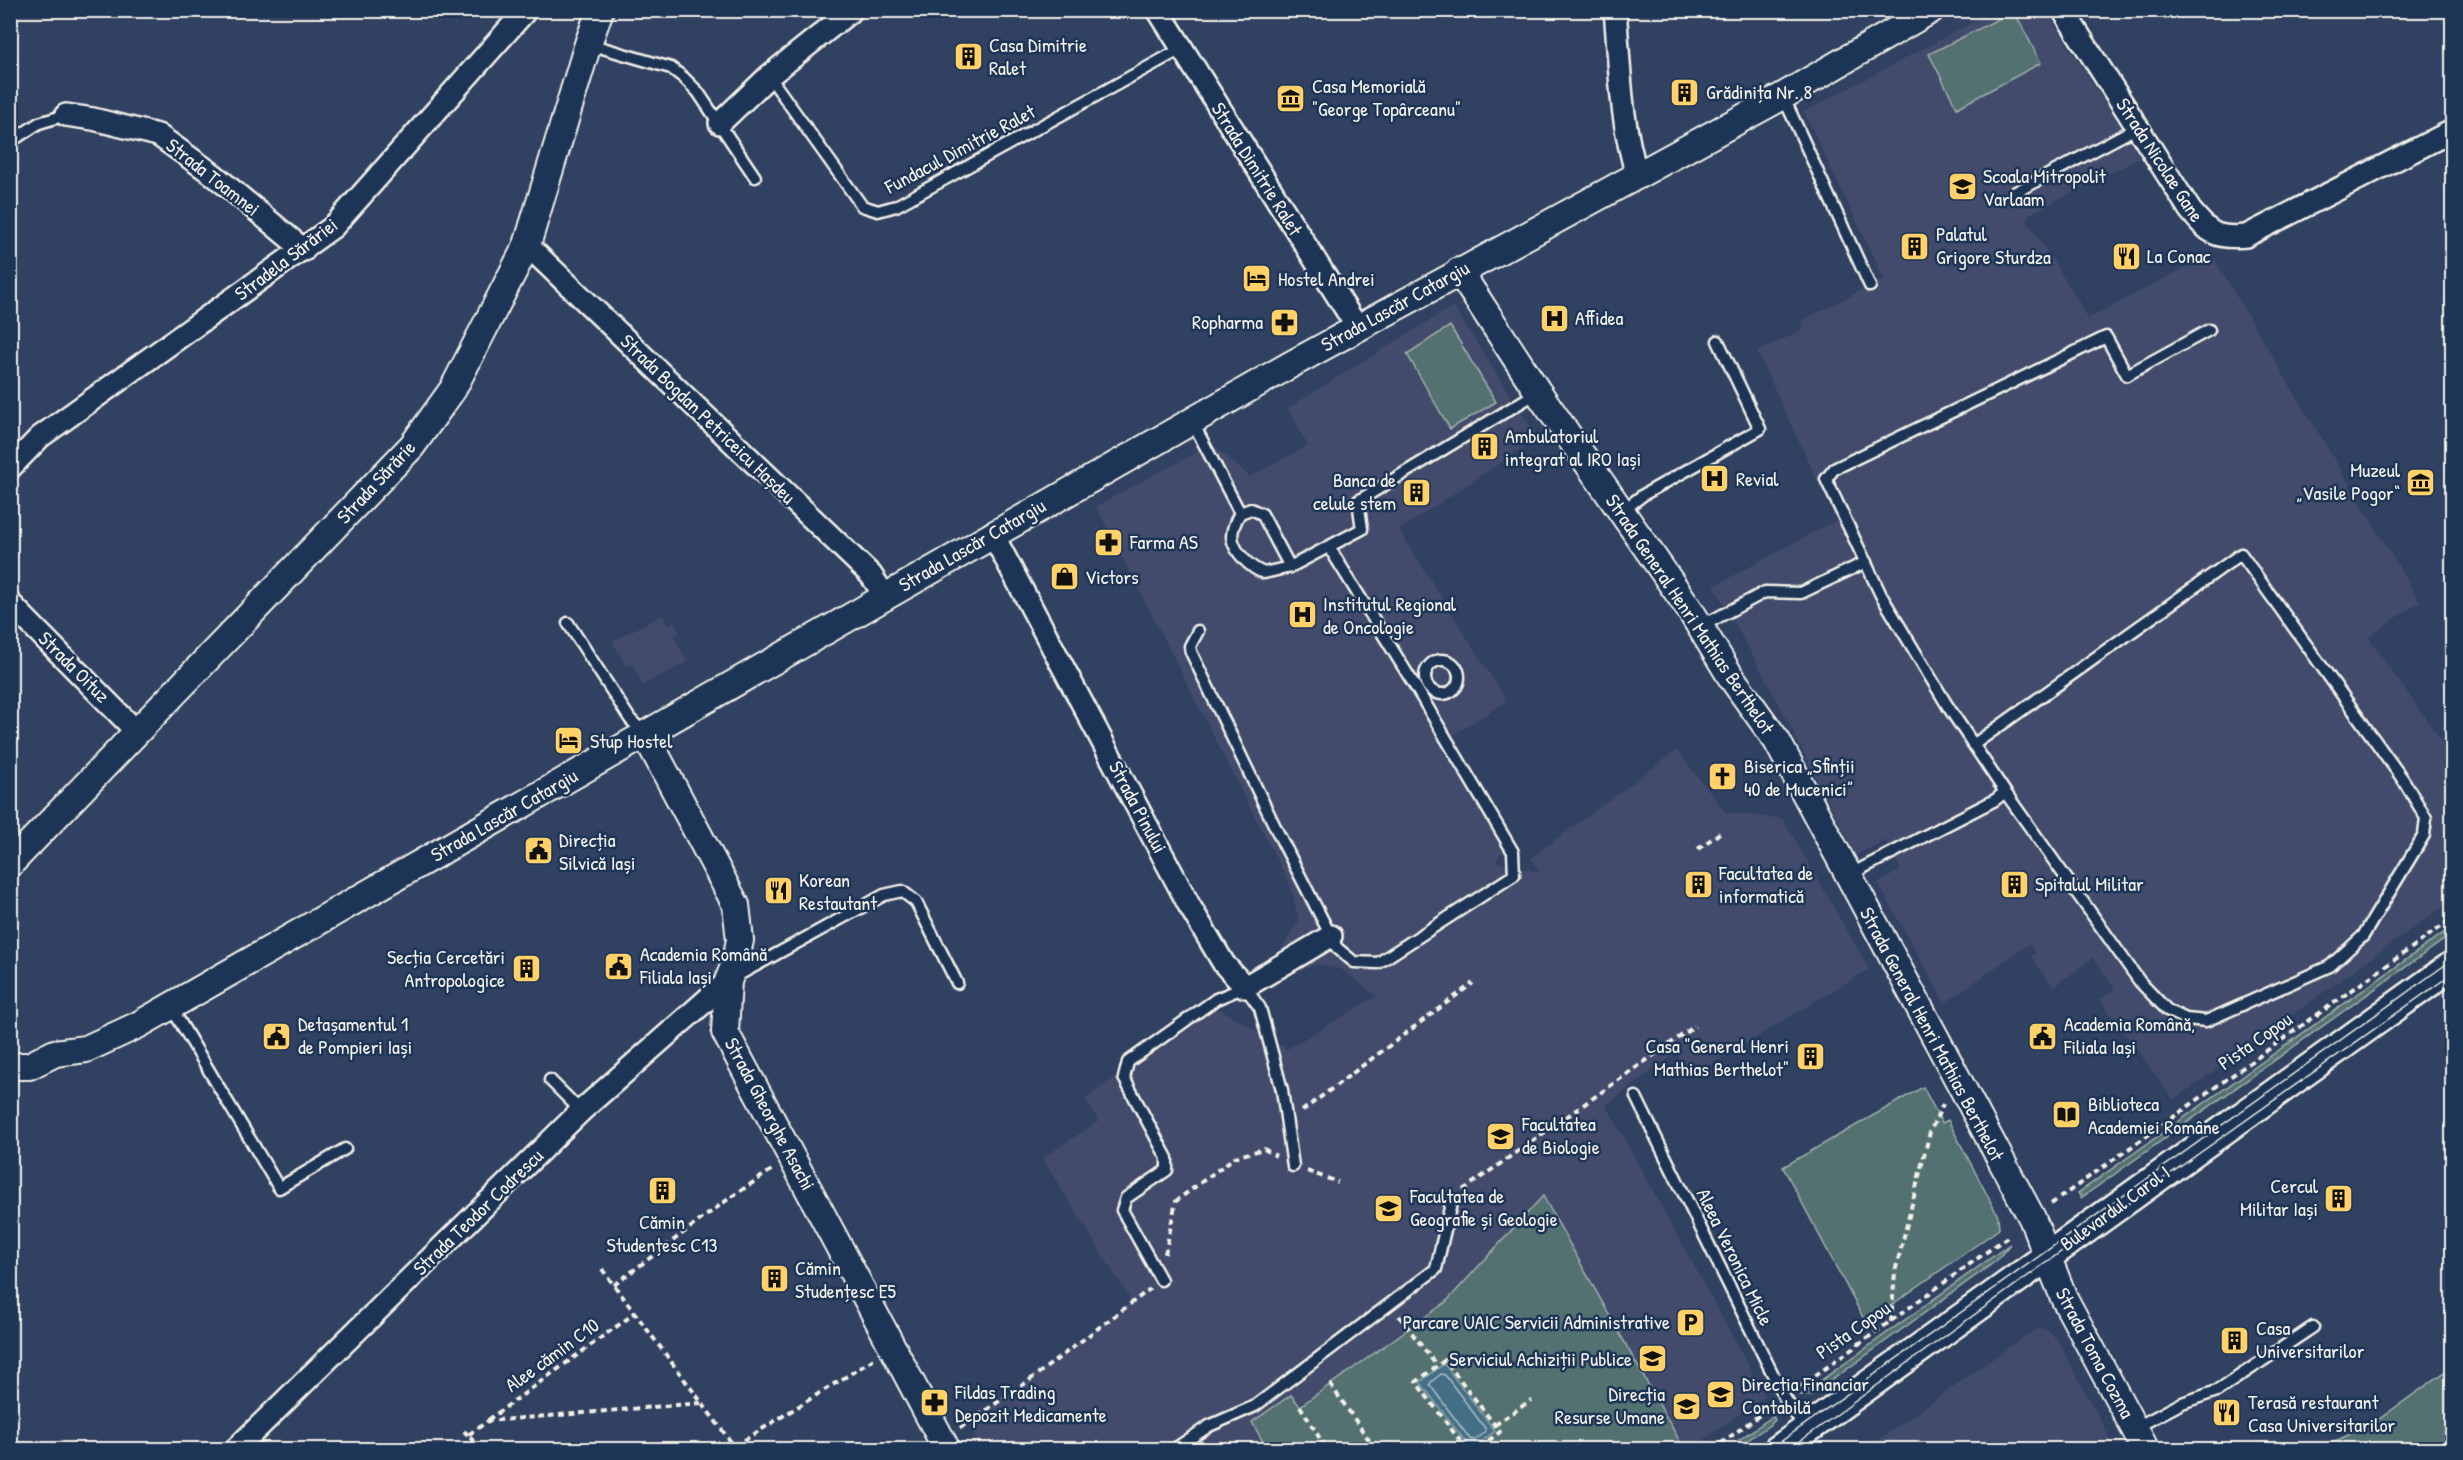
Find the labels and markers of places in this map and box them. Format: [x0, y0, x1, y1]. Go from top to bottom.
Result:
place label: Casa Dimitrie Ralet [989, 31, 1087, 81]
building icon: Casa Dimitrie Ralet [952, 40, 984, 72]
place label: Casa Memorială "George Topârceanu" [1312, 72, 1461, 122]
building icon: Grădinița Nr. 8 [1669, 76, 1701, 108]
place label: Grădinița Nr. 8 [1706, 78, 1812, 105]
museum icon: Casa Memorială "George Topârceanu" [1275, 82, 1307, 114]
place label: Scoala Mitropolit Varlaam [1983, 162, 2107, 212]
school or university icon: Scoala Mitropolit Varlaam [1946, 171, 1978, 203]
place label: Palatul Grigore Sturdza [1936, 220, 2051, 270]
building icon: Palatul Grigore Sturdza [1899, 230, 1931, 262]
restaurant icon: La Conac [2110, 240, 2142, 272]
place label: La Conac [2147, 242, 2211, 269]
hotel icon: Hostel Andrei [1241, 263, 1273, 295]
place label: Hostel Andrei [1278, 265, 1375, 292]
hospital icon: Affidea [1538, 302, 1570, 334]
place label: Affidea [1575, 304, 1624, 331]
pharmacy icon: Ropharma [1268, 306, 1300, 338]
place label: Ropharma [1192, 308, 1263, 335]
place label: Ambulatoriul integrat al IRO Iași [1505, 422, 1641, 472]
building icon: Ambulatoriul integrat al IRO Iași [1468, 431, 1500, 463]
place label: Muzeul „Vasile Pogor“ [2296, 456, 2401, 506]
hospital icon: Revial [1699, 463, 1731, 495]
place label: Revial [1736, 465, 1779, 492]
place label: Banca de celule stem [1313, 466, 1396, 516]
museum icon: Muzeul „Vasile Pogor“ [2405, 466, 2437, 498]
building icon: Banca de celule stem [1401, 476, 1433, 508]
pharmacy icon: Farma AS [1093, 526, 1125, 558]
place label: Farma AS [1129, 528, 1198, 555]
shop icon: Victors [1048, 561, 1080, 593]
place label: Victors [1085, 563, 1139, 590]
place label: Institutul Regional de Oncologie [1323, 590, 1457, 640]
hospital icon: Institutul Regional de Oncologie [1286, 599, 1318, 631]
hotel icon: Stup Hostel [553, 725, 585, 757]
place label: Stup Hostel [590, 727, 673, 754]
place label: Biserica „Sfinții 40 de Mucenici” [1744, 752, 1855, 802]
church icon: Biserica „Sfinții 40 de Mucenici” [1707, 761, 1739, 793]
place label: Direcția Silvică Iași [559, 826, 635, 876]
public building icon: Direcția Silvică Iași [522, 835, 554, 867]
place label: Facultatea de informatică [1718, 859, 1813, 909]
place label: Korean Restautant [799, 866, 878, 916]
building icon: Facultatea de informatică [1682, 868, 1714, 900]
building icon: Spitalul Militar [1998, 868, 2030, 900]
place label: Spitalul Militar [2035, 870, 2144, 897]
restaurant icon: Korean Restautant [762, 875, 794, 907]
place label: Academia Română Filiala Iași [639, 940, 767, 990]
place label: Secția Cercetări Antropologice [387, 943, 505, 993]
public building icon: Academia Română Filiala Iași [603, 950, 635, 982]
building icon: Secția Cercetări Antropologice [510, 952, 542, 984]
place label: Detașamentul 1 de Pompieri Iași [298, 1010, 412, 1060]
place label: Academia Română, Filiala Iași [2063, 1010, 2195, 1060]
public building icon: Detașamentul 1 de Pompieri Iași [261, 1020, 293, 1052]
public building icon: Academia Română, Filiala Iași [2027, 1020, 2059, 1052]
place label: Casa "General Henri Mathias Berthelot" [1645, 1032, 1789, 1082]
building icon: Casa "General Henri Mathias Berthelot" [1794, 1041, 1826, 1073]
place label: Biblioteca Academiei Române [2088, 1090, 2220, 1140]
library icon: Biblioteca Academiei Române [2051, 1099, 2083, 1131]
place label: Facultatea de Biologie [1521, 1110, 1600, 1160]
school or university icon: Facultatea de Biologie [1485, 1120, 1517, 1152]
place label: Cercul Militar Iași [2240, 1172, 2319, 1222]
building icon: Cămin Studențesc C13 [646, 1175, 678, 1207]
place label: Facultatea de Geografie și Geologie [1409, 1182, 1558, 1232]
building icon: Cercul Militar Iași [2323, 1182, 2355, 1214]
school or university icon: Facultatea de Geografie și Geologie [1373, 1192, 1405, 1224]
place label: Cămin Studențesc C13 [607, 1208, 718, 1258]
place label: Cămin Studențesc E5 [795, 1254, 897, 1304]
building icon: Cămin Studențesc E5 [758, 1263, 790, 1295]
parking icon: Parcare UAIC Servicii Administrative [1675, 1306, 1707, 1338]
place label: Parcare UAIC Servicii Administrative [1403, 1308, 1670, 1335]
place label: Casa Universitarilor [2256, 1314, 2365, 1364]
building icon: Casa Universitarilor [2219, 1324, 2251, 1356]
school or university icon: Serviciul Achiziții Publice [1637, 1343, 1669, 1375]
place label: Serviciul Achiziții Publice [1449, 1345, 1632, 1372]
place label: Direcția Financiar Contabilă [1742, 1370, 1869, 1420]
place label: Fildas Trading Depozit Medicamente [954, 1378, 1107, 1428]
school or university icon: Direcția Financiar Contabilă [1705, 1379, 1737, 1411]
place label: Direcția Resurse Umane [1555, 1380, 1665, 1430]
pharmacy icon: Fildas Trading Depozit Medicamente [918, 1387, 950, 1419]
place label: Terasă restaurant Casa Universitarilor [2248, 1388, 2396, 1438]
school or university icon: Direcția Resurse Umane [1670, 1390, 1702, 1422]
restaurant icon: Terasă restaurant Casa Universitarilor [2211, 1397, 2243, 1429]

